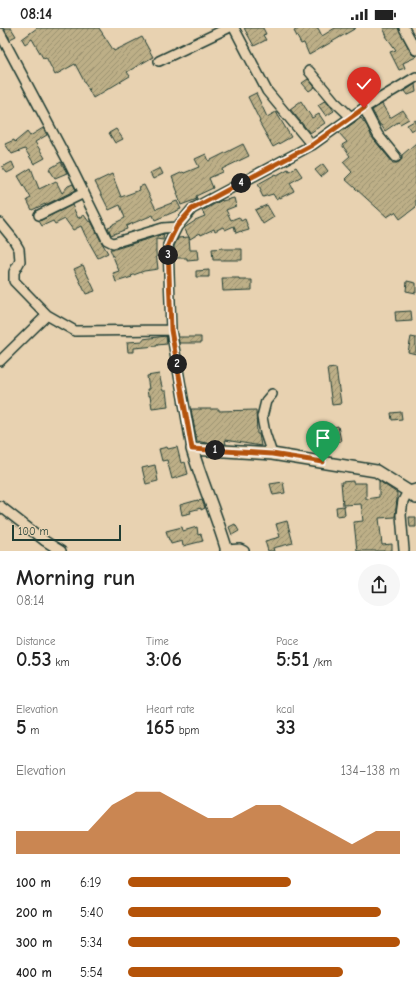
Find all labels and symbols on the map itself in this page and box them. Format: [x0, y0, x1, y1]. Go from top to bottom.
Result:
pin [347, 67, 381, 108]
pin: 4 [231, 173, 251, 193]
pin: 3 [158, 245, 178, 265]
pin: 2 [167, 354, 187, 374]
pin [306, 421, 340, 462]
pin: 1 [205, 440, 225, 460]
scale bar [12, 523, 121, 542]

